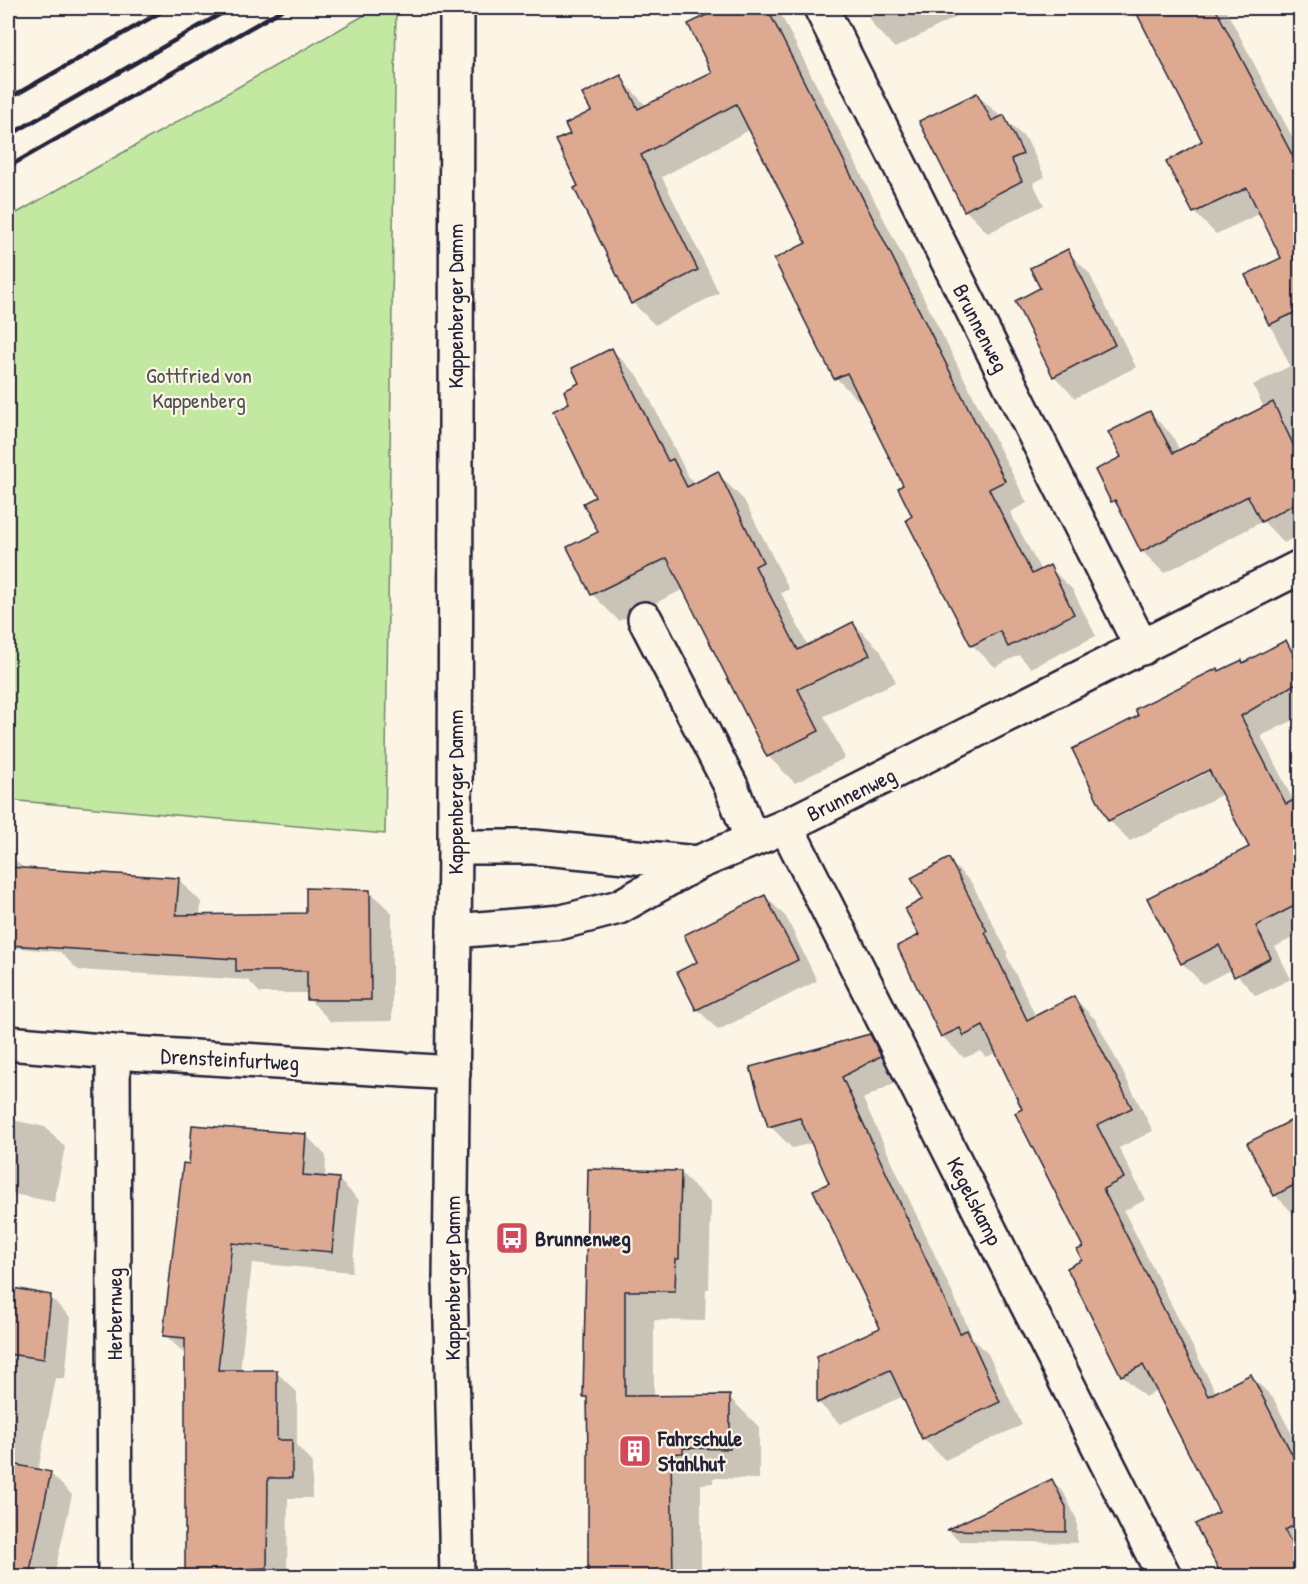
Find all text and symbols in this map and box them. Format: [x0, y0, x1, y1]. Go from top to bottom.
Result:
street label: Kappenberger Damm [440, 223, 470, 389]
street label: Brunnenweg [946, 279, 1016, 377]
park label: Gottfried von Kappenberg [146, 360, 252, 415]
street label: Kappenberger Damm [440, 709, 470, 875]
street label: Brunnenweg [801, 760, 901, 828]
street label: Drensteinfurtweg [160, 1040, 300, 1078]
street label: Kegelskamp [940, 1152, 1010, 1251]
street label: Kappenberger Damm [437, 1195, 467, 1361]
bus stop icon: Brunnenweg [494, 1220, 530, 1256]
place label: Brunnenweg [535, 1223, 631, 1254]
street label: Herbernweg [99, 1268, 129, 1360]
place label: Fahrschule Stahlhut [657, 1423, 742, 1478]
building icon: Fahrschule Stahlhut [617, 1433, 653, 1469]

